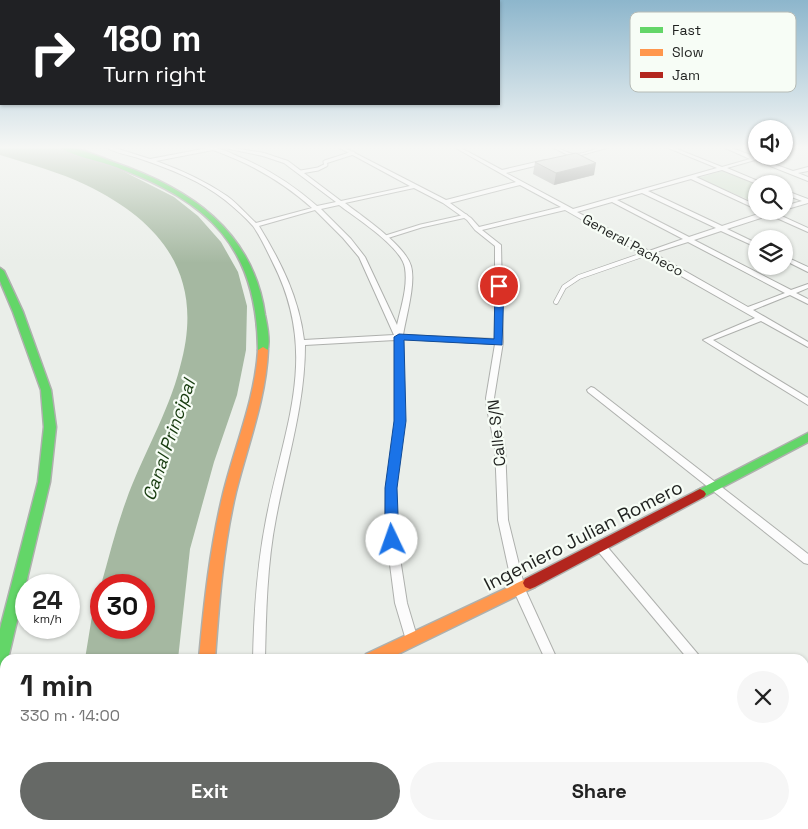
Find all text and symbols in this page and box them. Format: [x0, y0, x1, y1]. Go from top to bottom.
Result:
legend [630, 12, 796, 92]
text: 180 m [103, 17, 201, 61]
icon: right [20, 20, 85, 85]
text: Fast [672, 21, 701, 39]
text: Slow [672, 43, 704, 61]
text: Turn right [103, 60, 206, 88]
text: Jam [672, 66, 700, 84]
map controls [748, 120, 793, 275]
button: sound [748, 120, 793, 165]
button: search [748, 175, 793, 220]
street label: General Pacheco [579, 210, 687, 280]
button: layers [748, 230, 793, 275]
pin [478, 265, 520, 307]
icon: arrive [485, 272, 513, 300]
water label: Canal Principal [137, 374, 201, 504]
street label: Calle S/N [483, 398, 510, 467]
street label: Ingeniero Julian Romero [480, 474, 687, 596]
position arrow [365, 513, 417, 565]
speed limit sign: 30 [90, 574, 155, 639]
text: 24 [32, 584, 63, 616]
text: km/h [33, 611, 62, 627]
text: 1 min [20, 666, 93, 705]
button: close [737, 671, 789, 723]
text: 330 m · 14:00 [20, 705, 120, 726]
button: Exit [20, 762, 400, 820]
button: Share [410, 762, 789, 820]

